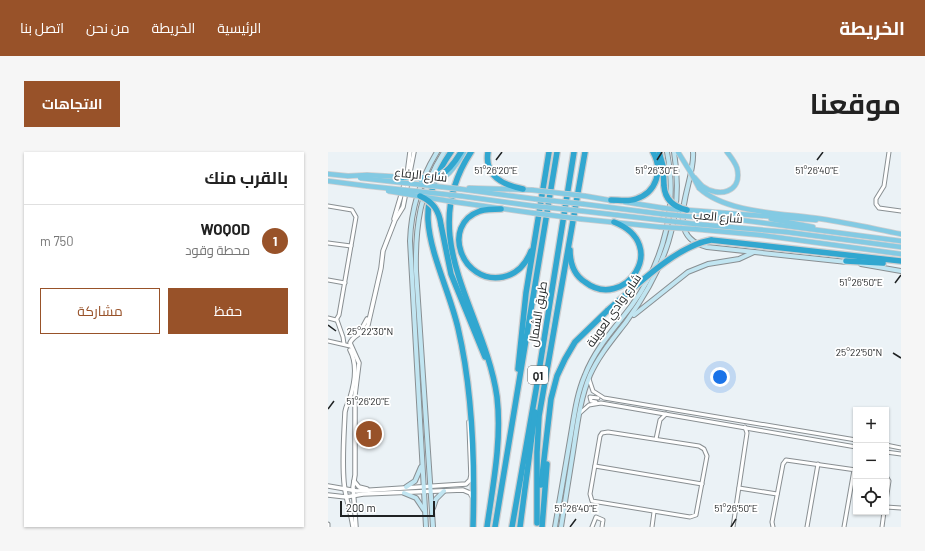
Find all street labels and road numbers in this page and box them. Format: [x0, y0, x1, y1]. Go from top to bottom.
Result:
street label: شارع الرفاع [394, 164, 448, 186]
street label: شارع العب [693, 207, 743, 227]
street label: شارع وادي لعوينة [583, 271, 647, 351]
street label: طريق الشمال [525, 280, 550, 348]
road number: Q1 [528, 366, 548, 384]

